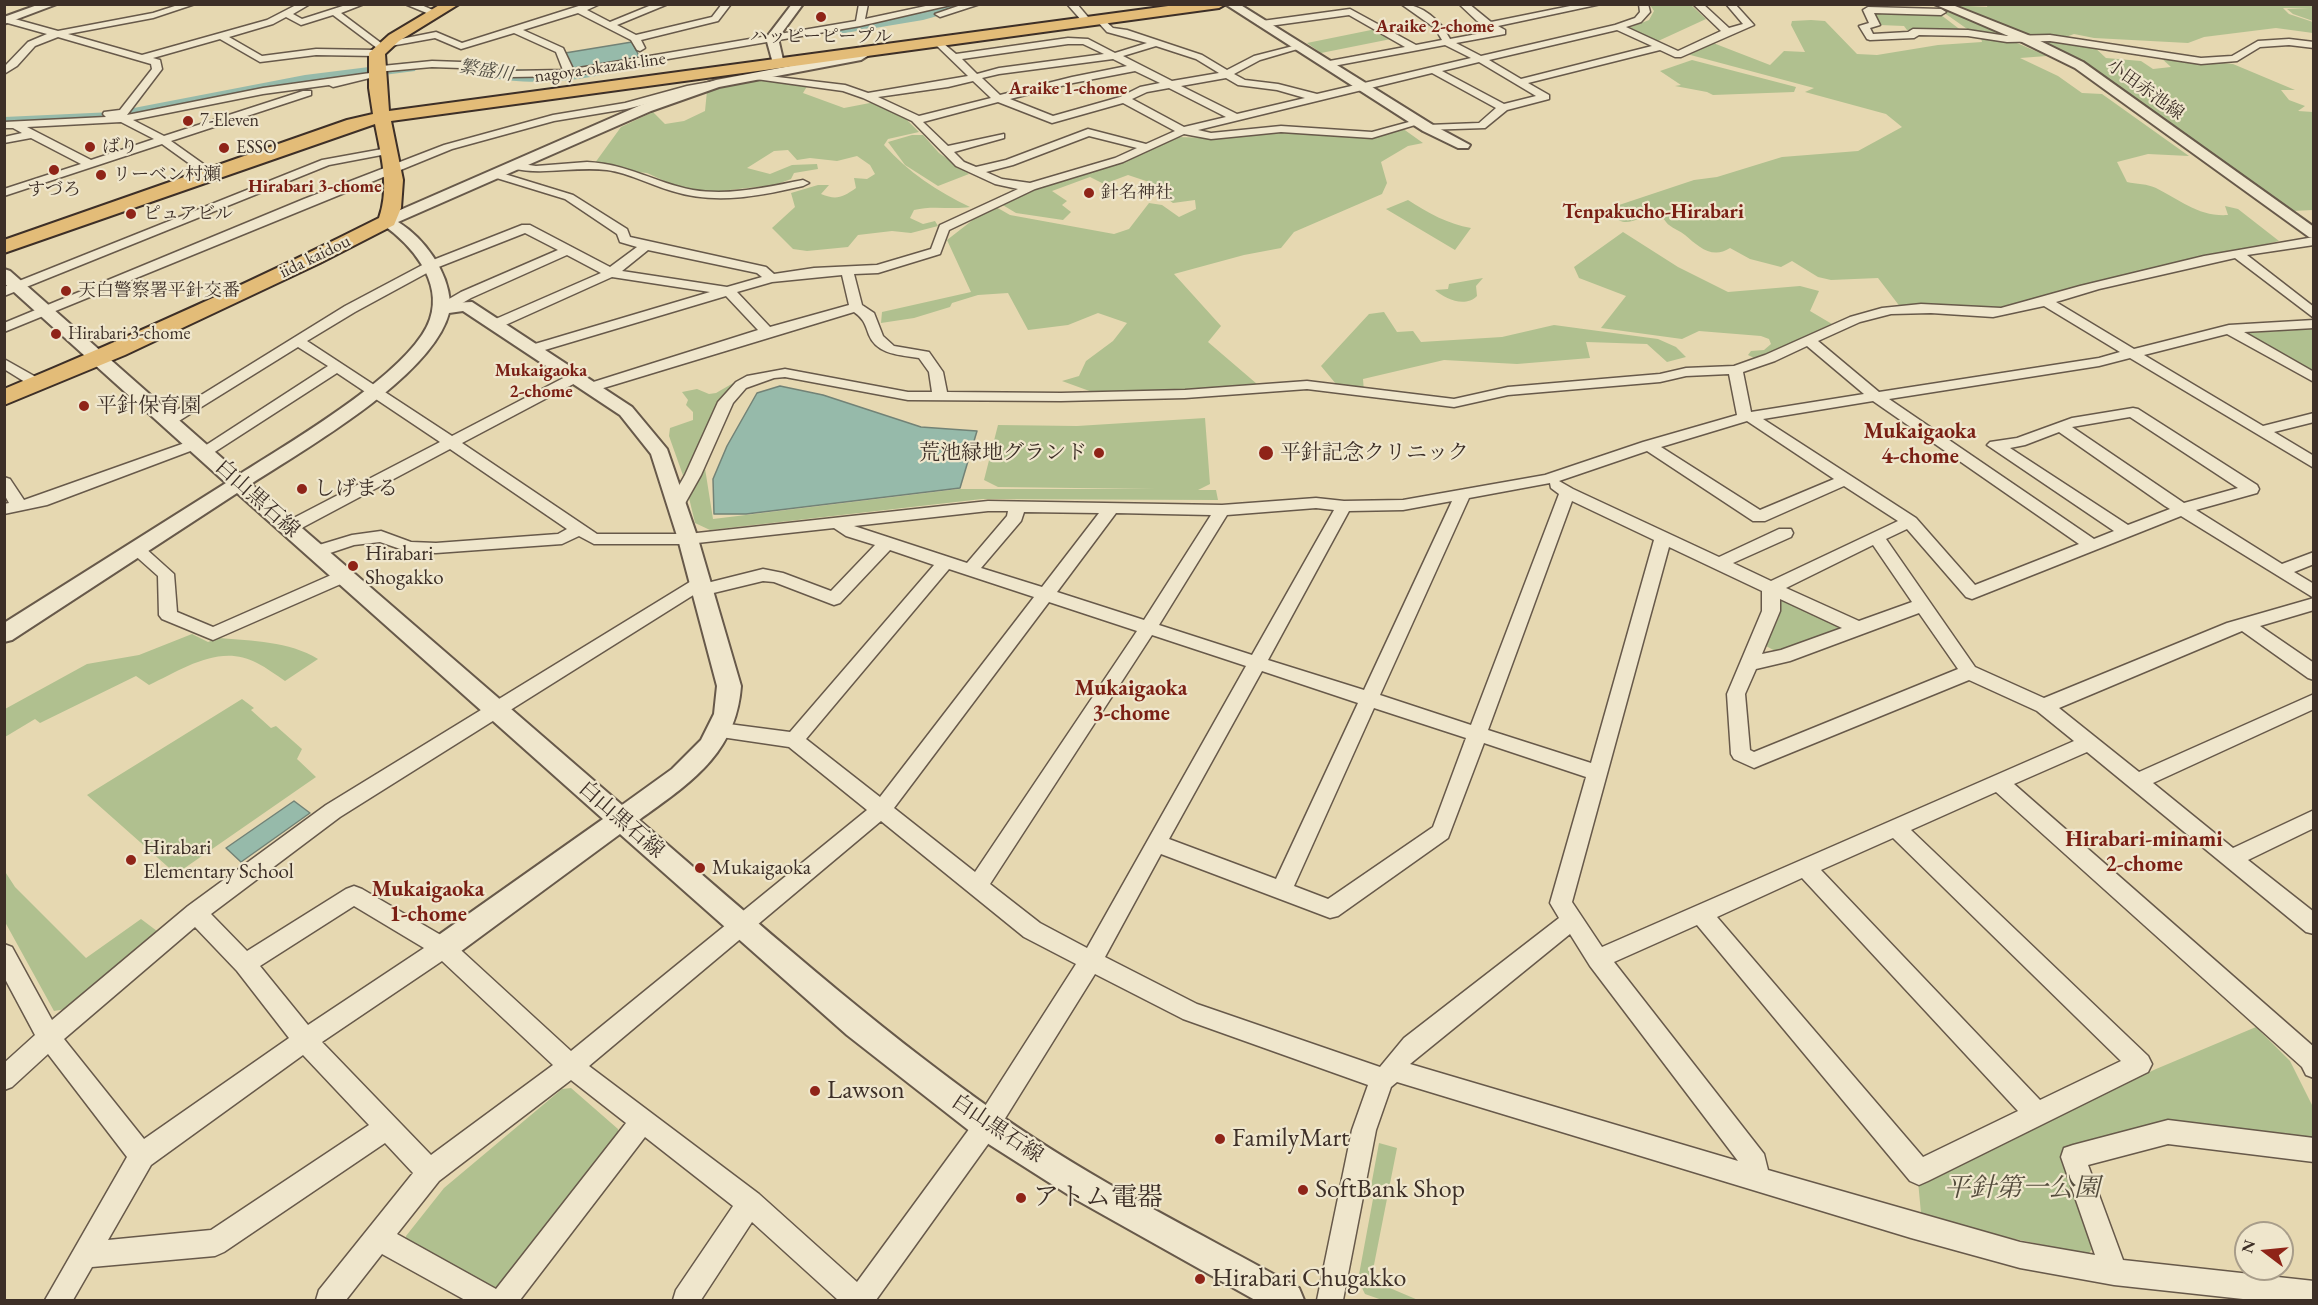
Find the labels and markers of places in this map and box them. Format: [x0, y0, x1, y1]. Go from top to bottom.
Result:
marker: ハッピーピープル [814, 10, 828, 24]
place label: ハッピーピープル [750, 26, 892, 48]
place label: 7-Eleven [200, 110, 259, 132]
marker: 7-Eleven [181, 114, 195, 128]
place label: ばり [102, 136, 138, 158]
place label: ESSO [236, 137, 277, 159]
marker: ばり [83, 140, 97, 154]
marker: ESSO [217, 141, 231, 155]
marker: すづろ [47, 163, 61, 177]
place label: リーベン村瀬 [113, 164, 221, 186]
marker: リーベン村瀬 [94, 168, 108, 182]
place label: すづろ [27, 179, 81, 201]
place label: 針名神社 [1101, 182, 1173, 204]
marker: 針名神社 [1082, 186, 1096, 200]
place label: ピュアビル [143, 203, 233, 225]
marker: ピュアビル [124, 207, 138, 221]
place label: 天白警察署平針交番 [78, 280, 240, 302]
marker: 天白警察署平針交番 [59, 284, 73, 298]
place label: Hirabari 3-chome [68, 323, 190, 345]
marker: Hirabari 3-chome [49, 327, 63, 341]
place label: 平針保育園 [96, 393, 201, 419]
marker: 平針保育園 [77, 399, 91, 413]
place label: 荒池緑地グランド [919, 440, 1087, 466]
place label: 平針記念クリニック [1280, 440, 1469, 466]
marker: 平針記念クリニック [1257, 444, 1275, 462]
marker: 荒池緑地グランド [1092, 446, 1106, 460]
place label: しげまる [314, 476, 398, 502]
marker: しげまる [295, 482, 309, 496]
place label: Hirabari Shogakko [365, 541, 444, 591]
marker: Hirabari Shogakko [346, 559, 360, 573]
place label: Hirabari Elementary School [143, 835, 294, 885]
marker: Hirabari Elementary School [124, 853, 138, 867]
place label: Mukaigaoka [712, 855, 811, 881]
marker: Mukaigaoka [693, 861, 707, 875]
place label: Lawson [827, 1075, 905, 1107]
marker: Lawson [808, 1084, 822, 1098]
place label: FamilyMart [1232, 1123, 1349, 1155]
marker: FamilyMart [1213, 1132, 1227, 1146]
place label: SoftBank Shop [1315, 1174, 1465, 1206]
place label: アトム電器 [1033, 1182, 1163, 1214]
marker: SoftBank Shop [1296, 1183, 1310, 1197]
marker: アトム電器 [1014, 1191, 1028, 1205]
place label: Hirabari Chugakko [1212, 1263, 1406, 1295]
marker: Hirabari Chugakko [1193, 1272, 1207, 1286]

